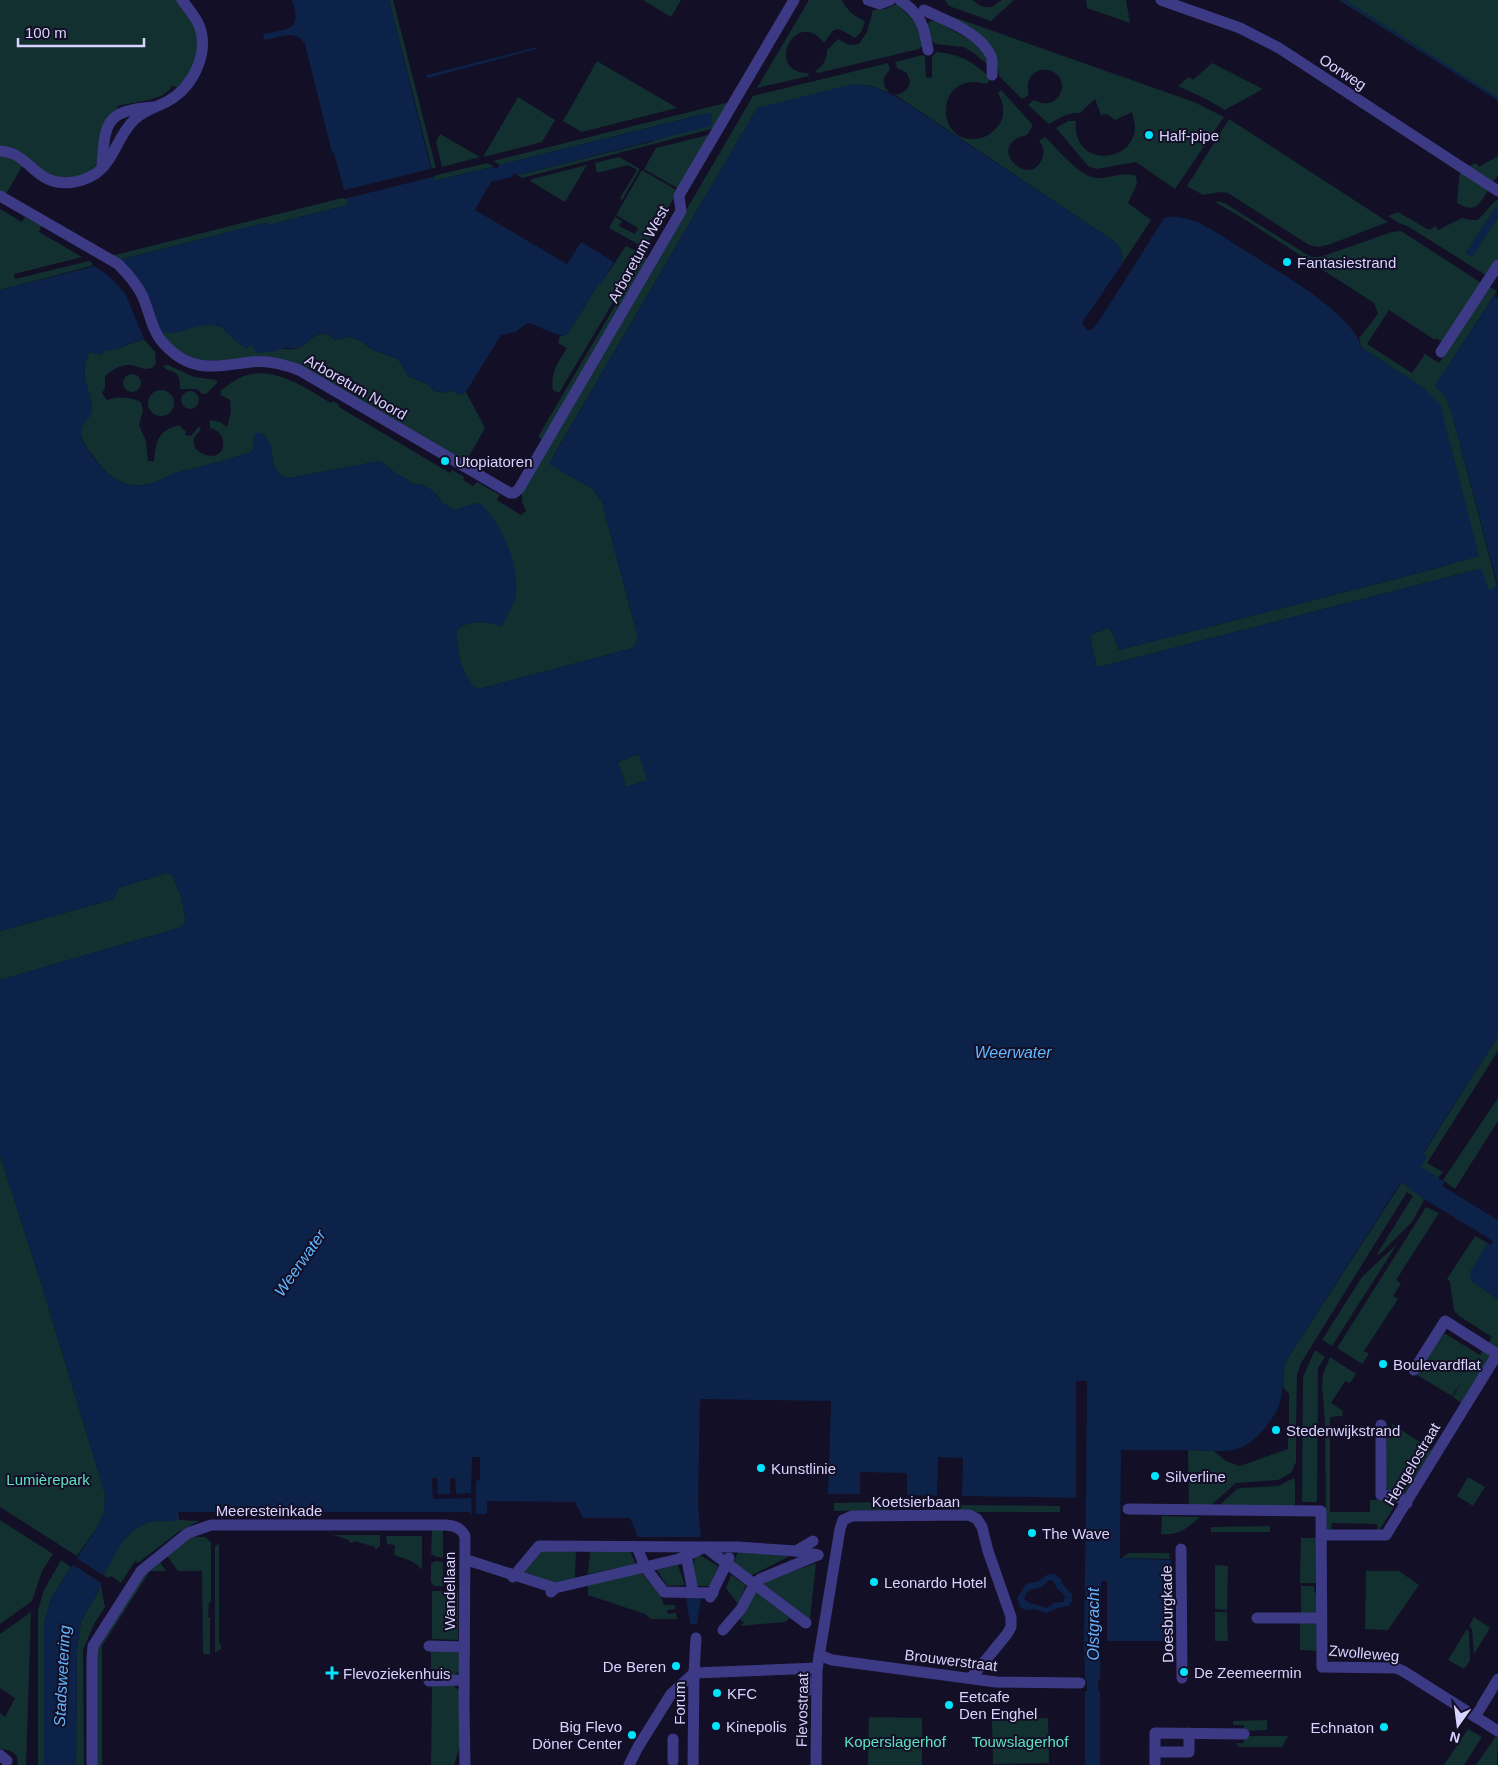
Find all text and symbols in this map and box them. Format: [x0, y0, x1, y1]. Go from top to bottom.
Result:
scale bar [18, 15, 144, 47]
text: 100 m [25, 24, 67, 41]
street label: Oorweg [1316, 51, 1370, 93]
place label: Half-pipe [1159, 127, 1219, 144]
marker: Half-pipe [1143, 129, 1155, 141]
street label: Arboretum West [604, 202, 672, 305]
place label: Fantasiestrand [1297, 254, 1396, 271]
marker: Fantasiestrand [1281, 256, 1293, 268]
street label: Arboretum Noord [302, 351, 410, 423]
place label: Utopiatoren [455, 453, 533, 470]
marker: Utopiatoren [439, 455, 451, 467]
water label: Weerwater [974, 1044, 1052, 1061]
water label: Weerwater [271, 1226, 329, 1299]
place label: Boulevardflat [1393, 1356, 1481, 1373]
marker: Boulevardflat [1377, 1358, 1389, 1370]
street label: Hengelostraat [1381, 1419, 1444, 1508]
place label: Stedenwijkstrand [1286, 1422, 1400, 1439]
marker: Stedenwijkstrand [1270, 1424, 1282, 1436]
place label: Kunstlinie [771, 1460, 836, 1477]
marker: Kunstlinie [755, 1462, 767, 1474]
place label: Silverline [1165, 1468, 1226, 1485]
marker: Silverline [1149, 1470, 1161, 1482]
park label: Lumièrepark [6, 1471, 90, 1488]
street label: Koetsierbaan [872, 1493, 960, 1510]
street label: Meeresteinkade [216, 1502, 322, 1519]
place label: The Wave [1042, 1525, 1110, 1542]
marker: The Wave [1026, 1527, 1038, 1539]
street label: Wandellaan [441, 1552, 458, 1630]
street label: Doesburgkade [1158, 1565, 1176, 1663]
place label: Leonardo Hotel [884, 1574, 987, 1591]
marker: Leonardo Hotel [868, 1576, 880, 1588]
water label: Olstgracht [1085, 1587, 1102, 1660]
water label: Stadswetering [51, 1625, 73, 1727]
street label: Zwolleweg [1328, 1641, 1400, 1665]
street label: Brouwerstraat [904, 1646, 999, 1674]
place label: De Beren [603, 1658, 666, 1675]
marker: De Beren [670, 1660, 682, 1672]
place label: De Zeemeermin [1194, 1664, 1302, 1681]
place label: Flevoziekenhuis [343, 1665, 451, 1682]
marker: Flevoziekenhuis [325, 1666, 339, 1680]
marker: De Zeemeermin [1178, 1666, 1190, 1678]
street label: Flevostraat [793, 1672, 811, 1747]
street label: Forum [671, 1681, 688, 1725]
place label: KFC [727, 1685, 757, 1702]
marker: KFC [711, 1687, 723, 1699]
place label: Eetcafe Den Enghel [959, 1688, 1037, 1722]
marker: Eetcafe Den Enghel [943, 1699, 955, 1711]
north arrow [1433, 1700, 1483, 1750]
place label: Big Flevo Döner Center [532, 1718, 622, 1752]
place label: Kinepolis [726, 1718, 787, 1735]
place label: Echnaton [1311, 1719, 1374, 1736]
marker: Kinepolis [710, 1720, 722, 1732]
marker: Echnaton [1378, 1721, 1390, 1733]
marker: Big Flevo Döner Center [626, 1729, 638, 1741]
text: N [1448, 1729, 1462, 1747]
park label: Koperslagerhof [844, 1733, 947, 1750]
park label: Touwslagerhof [972, 1733, 1069, 1750]

